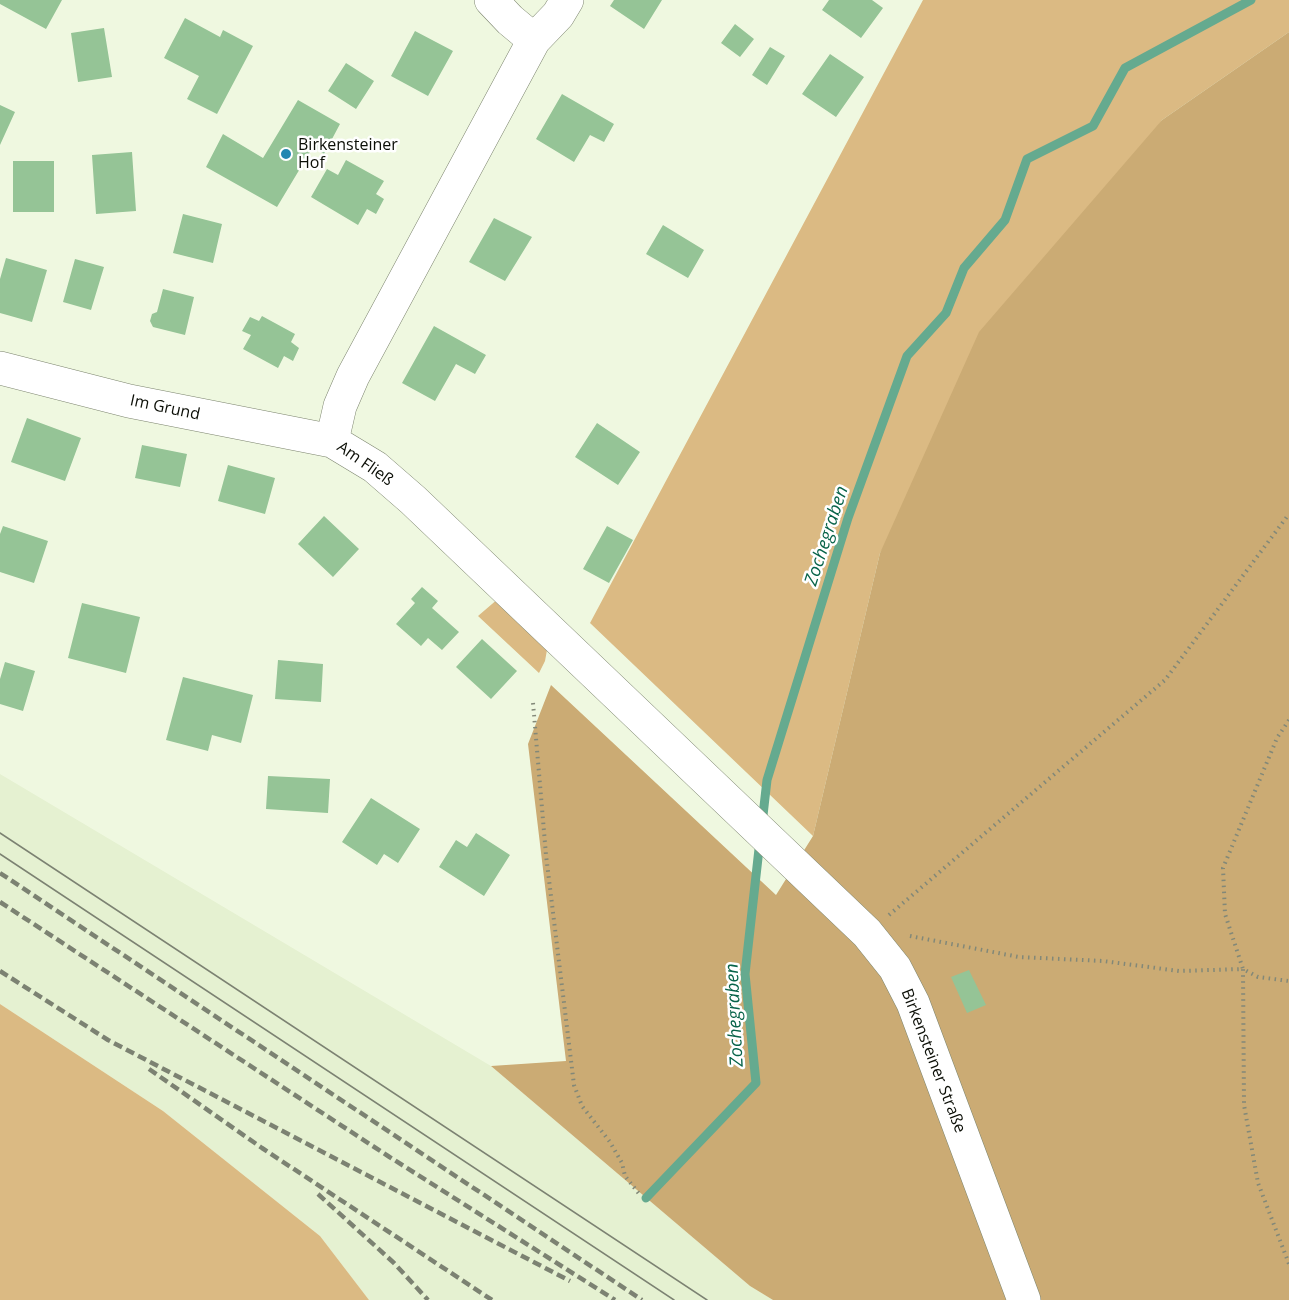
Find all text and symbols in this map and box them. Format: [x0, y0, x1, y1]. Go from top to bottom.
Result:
place label: Birkensteiner Hof [298, 135, 398, 173]
marker: Birkensteiner Hof [279, 147, 293, 161]
street label: Im Grund [128, 391, 202, 425]
street label: Am Fließ [333, 438, 397, 490]
water label: Zochegraben [801, 483, 853, 589]
water label: Zochegraben [722, 963, 748, 1067]
street label: Birkensteiner Straße [897, 986, 969, 1136]

